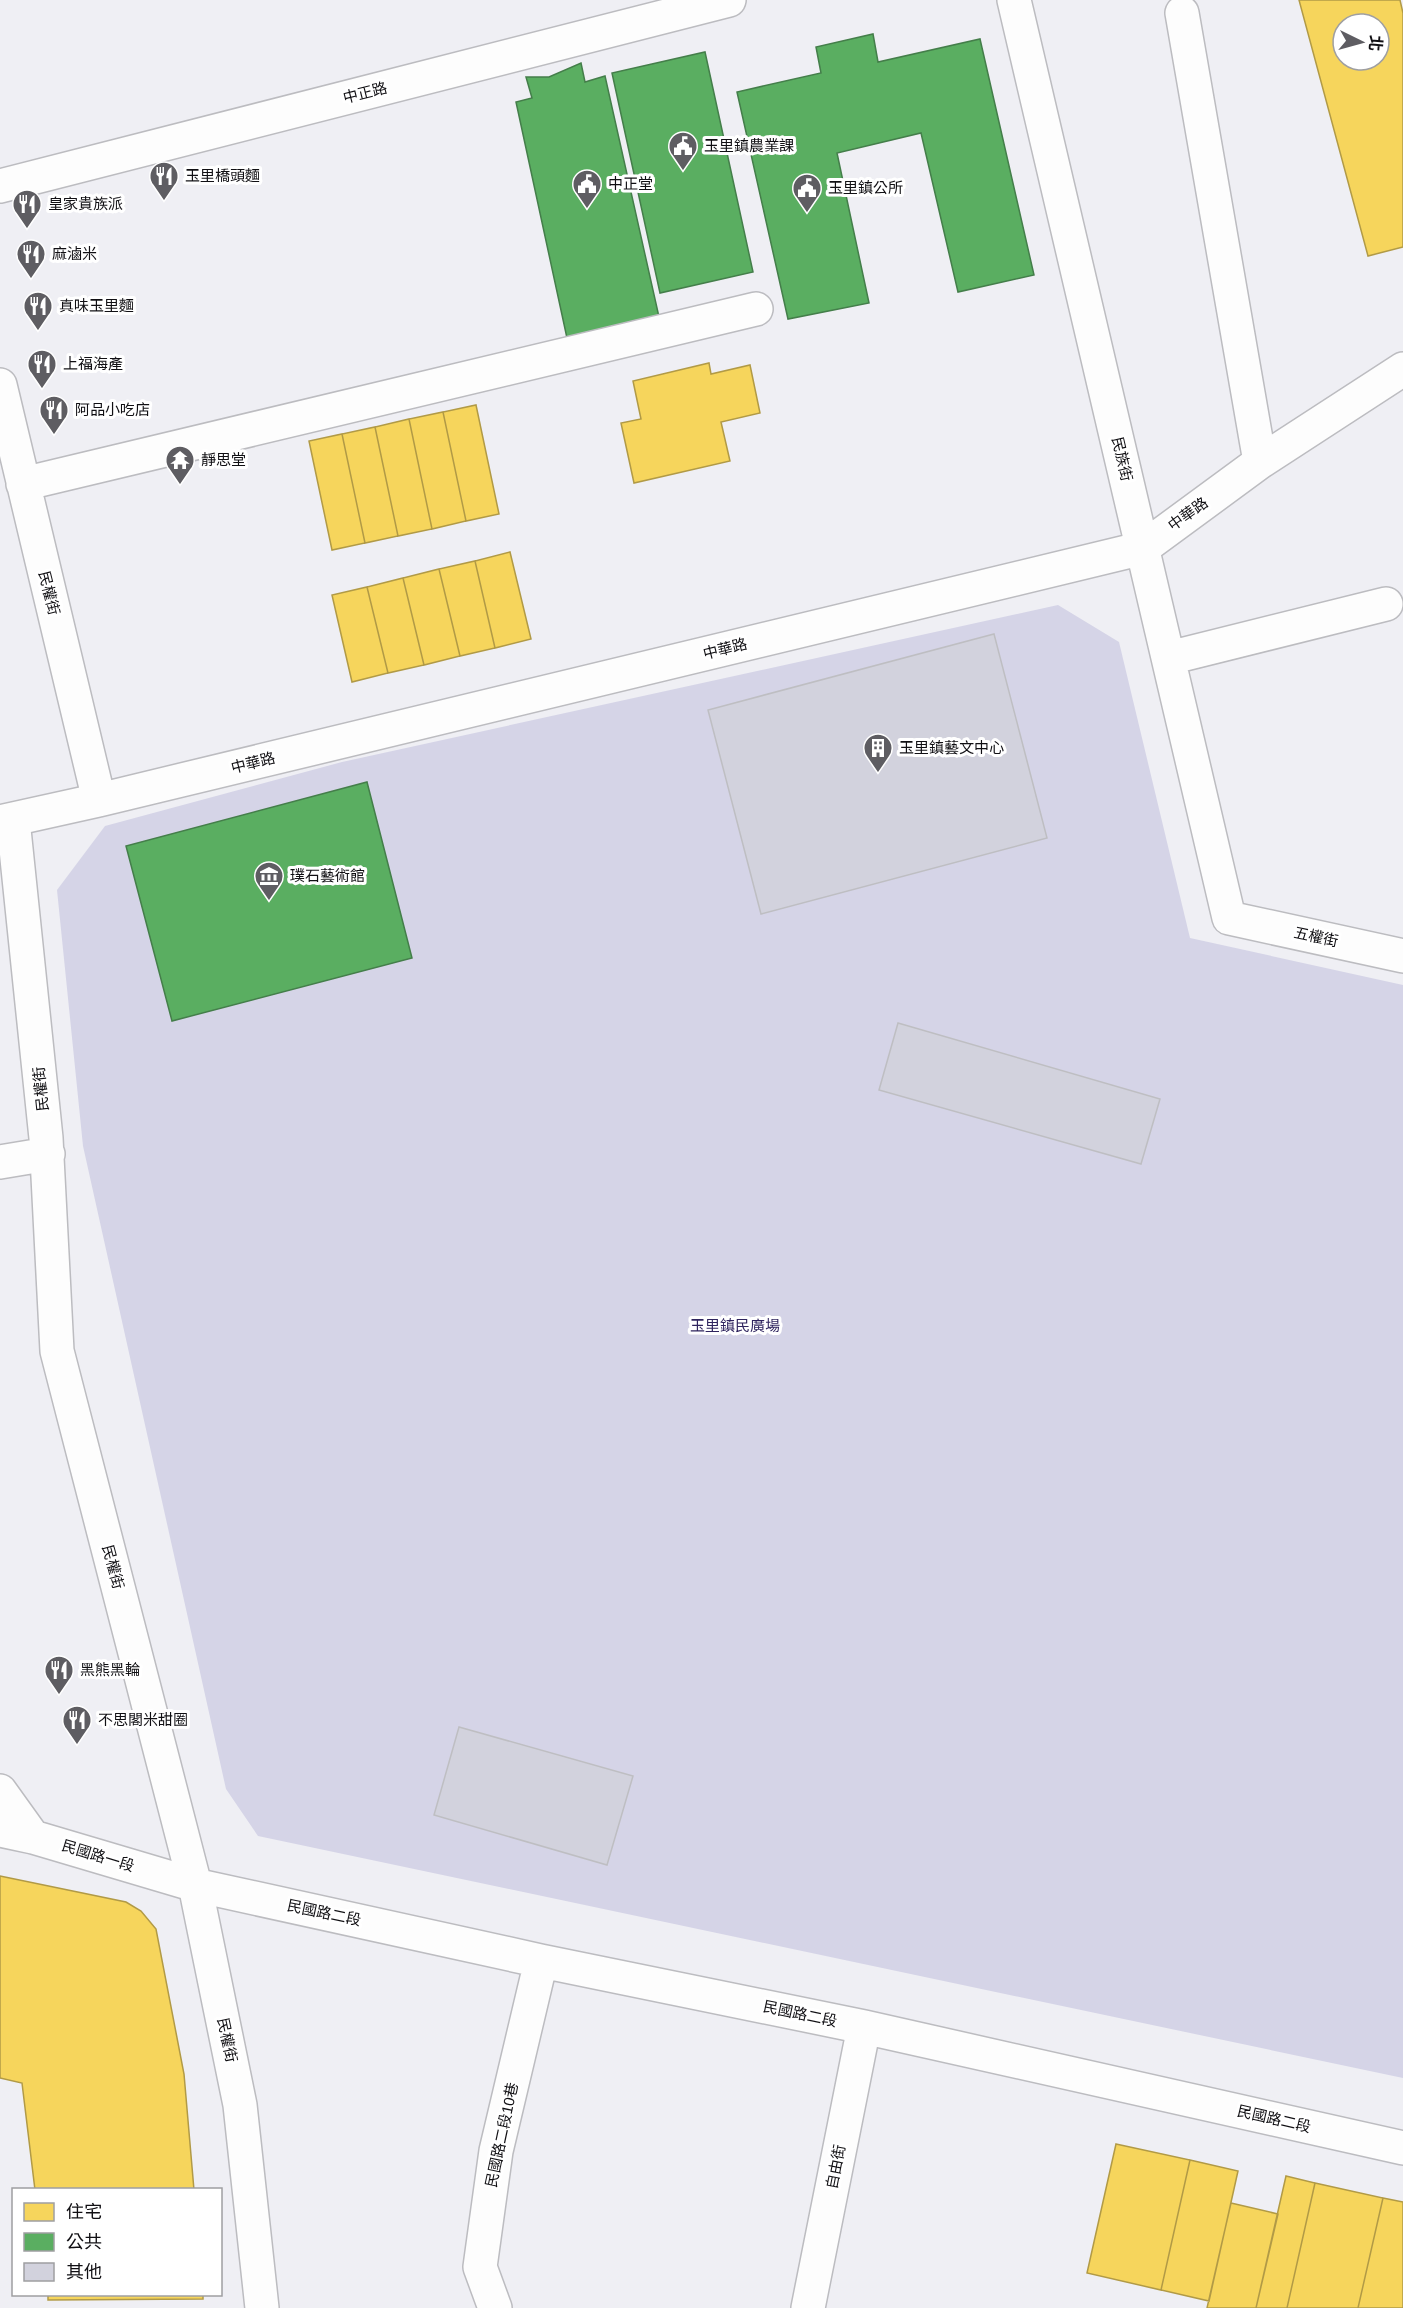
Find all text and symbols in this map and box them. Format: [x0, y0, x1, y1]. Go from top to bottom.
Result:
north arrow [1331, 12, 1391, 72]
text: 北 [1366, 35, 1385, 52]
street label: 中正路 [341, 79, 389, 106]
public building icon: 玉里鎮農業課 [667, 130, 699, 172]
place label: 玉里鎮農業課 [704, 137, 794, 154]
restaurant icon: 玉里橋頭麵 [148, 160, 180, 202]
place label: 玉里橋頭麵 [185, 167, 260, 184]
public building icon: 中正堂 [571, 168, 603, 210]
public building icon: 玉里鎮公所 [791, 172, 823, 214]
place label: 中正堂 [608, 175, 653, 192]
place label: 玉里鎮公所 [828, 179, 903, 196]
restaurant icon: 皇家貴族派 [11, 188, 43, 230]
place label: 皇家貴族派 [48, 195, 123, 212]
restaurant icon: 麻滷米 [15, 238, 47, 280]
place label: 麻滷米 [52, 245, 97, 262]
restaurant icon: 真味玉里麵 [22, 290, 54, 332]
place label: 真味玉里麵 [59, 297, 134, 314]
restaurant icon: 上福海產 [26, 348, 58, 390]
place label: 上福海產 [63, 355, 123, 372]
restaurant icon: 阿品小吃店 [38, 394, 70, 436]
place label: 阿品小吃店 [75, 401, 150, 418]
street label: 民族街 [1109, 435, 1136, 483]
temple icon: 靜思堂 [164, 444, 196, 486]
place label: 靜思堂 [201, 451, 246, 468]
street label: 中華路 [1165, 493, 1211, 534]
street label: 民權街 [36, 569, 63, 617]
street label: 中華路 [701, 635, 749, 662]
building icon: 玉里鎮藝文中心 [862, 732, 894, 774]
place label: 玉里鎮藝文中心 [899, 739, 1004, 756]
street label: 中華路 [229, 749, 277, 776]
museum icon: 璞石藝術館 [253, 860, 285, 902]
place label: 璞石藝術館 [290, 867, 365, 884]
street label: 五權街 [1292, 924, 1340, 950]
street label: 民權街 [30, 1066, 51, 1112]
park label: 玉里鎮民廣場 [690, 1317, 780, 1334]
street label: 民權街 [99, 1543, 128, 1591]
restaurant icon: 黑熊黑輪 [43, 1654, 75, 1696]
place label: 黑熊黑輪 [80, 1661, 140, 1678]
restaurant icon: 不思閣米甜圈 [61, 1704, 93, 1746]
place label: 不思閣米甜圈 [98, 1711, 188, 1728]
street label: 民國路一段 [60, 1836, 137, 1875]
street label: 民國路二段 [286, 1896, 363, 1929]
street label: 民國路二段 [762, 1997, 839, 2030]
street label: 民權街 [214, 2016, 240, 2064]
street label: 民國路二段10巷 [482, 2081, 521, 2189]
street label: 民國路二段 [1236, 2102, 1313, 2135]
street label: 自由街 [823, 2143, 848, 2191]
legend [12, 2188, 222, 2296]
text: 住宅 [66, 2202, 102, 2222]
text: 公共 [66, 2232, 102, 2252]
text: 其他 [66, 2262, 102, 2282]

